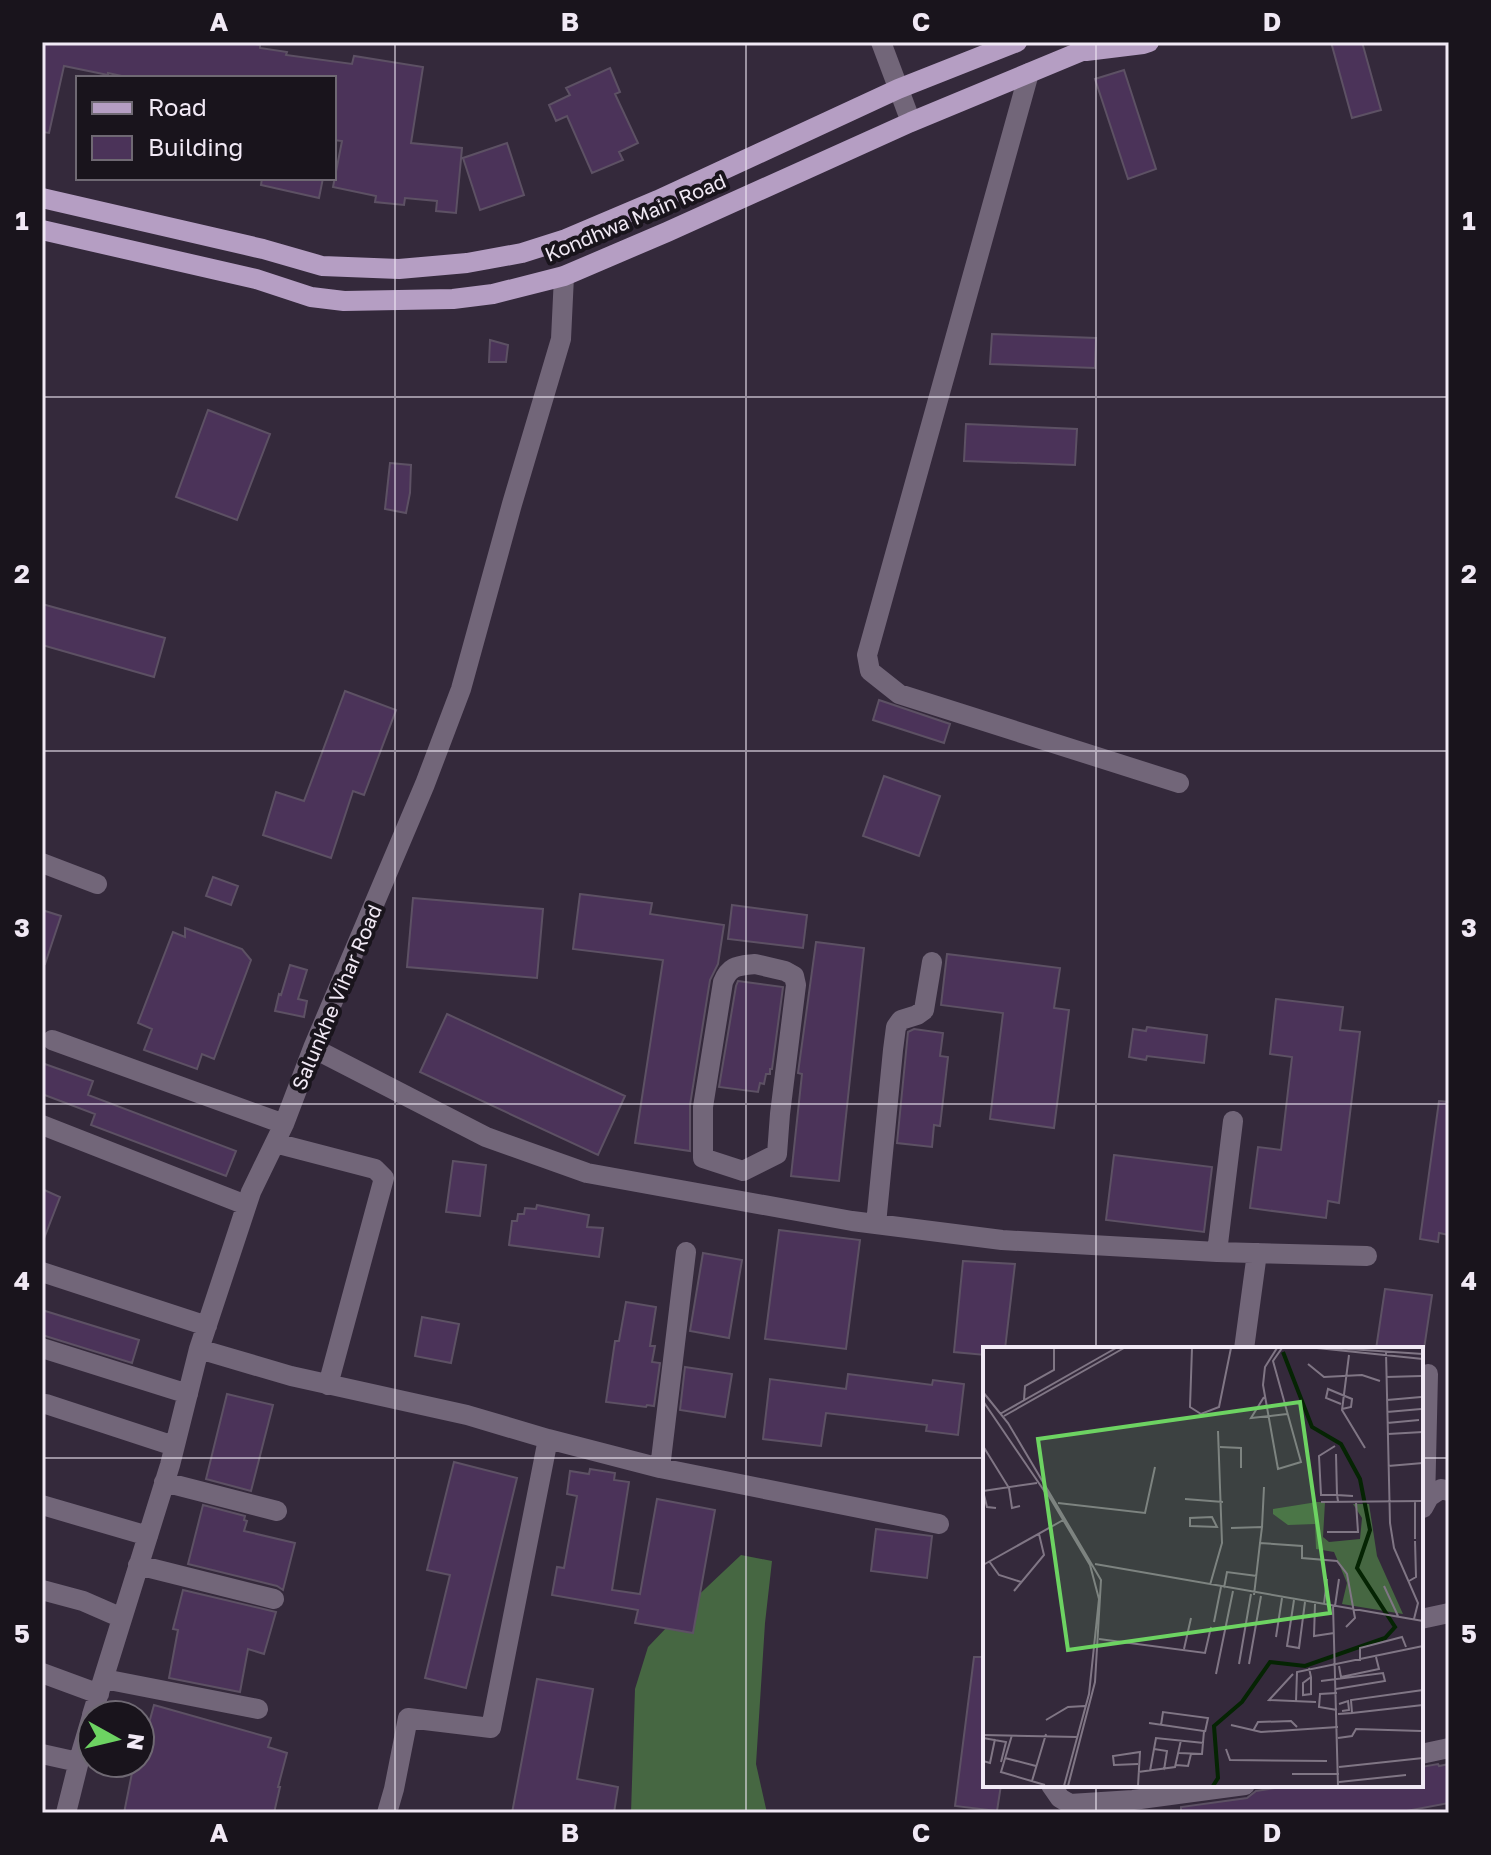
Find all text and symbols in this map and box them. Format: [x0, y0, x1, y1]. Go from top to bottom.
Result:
text: A [210, 6, 229, 37]
text: B [561, 6, 579, 37]
text: C [912, 6, 930, 37]
text: D [1263, 6, 1281, 37]
legend [76, 76, 336, 180]
text: Road [148, 92, 207, 121]
text: Building [148, 132, 243, 161]
street label: Kondhwa Main Road [541, 168, 729, 266]
text: 1 [15, 205, 29, 236]
text: 1 [1462, 205, 1476, 236]
text: 2 [14, 558, 30, 589]
text: 2 [1461, 558, 1477, 589]
street label: Salunkhe Vihar Road [286, 901, 386, 1093]
text: 3 [14, 912, 30, 943]
text: 3 [1461, 912, 1477, 943]
text: 4 [14, 1265, 30, 1296]
text: 4 [1461, 1265, 1477, 1296]
inset map [983, 1347, 1423, 1787]
text: 5 [14, 1618, 30, 1649]
text: 5 [1461, 1618, 1477, 1649]
north arrow [76, 1699, 156, 1779]
text: N [122, 1732, 151, 1752]
text: A [210, 1817, 229, 1848]
text: B [561, 1817, 579, 1848]
text: C [912, 1817, 930, 1848]
text: D [1263, 1817, 1281, 1848]

